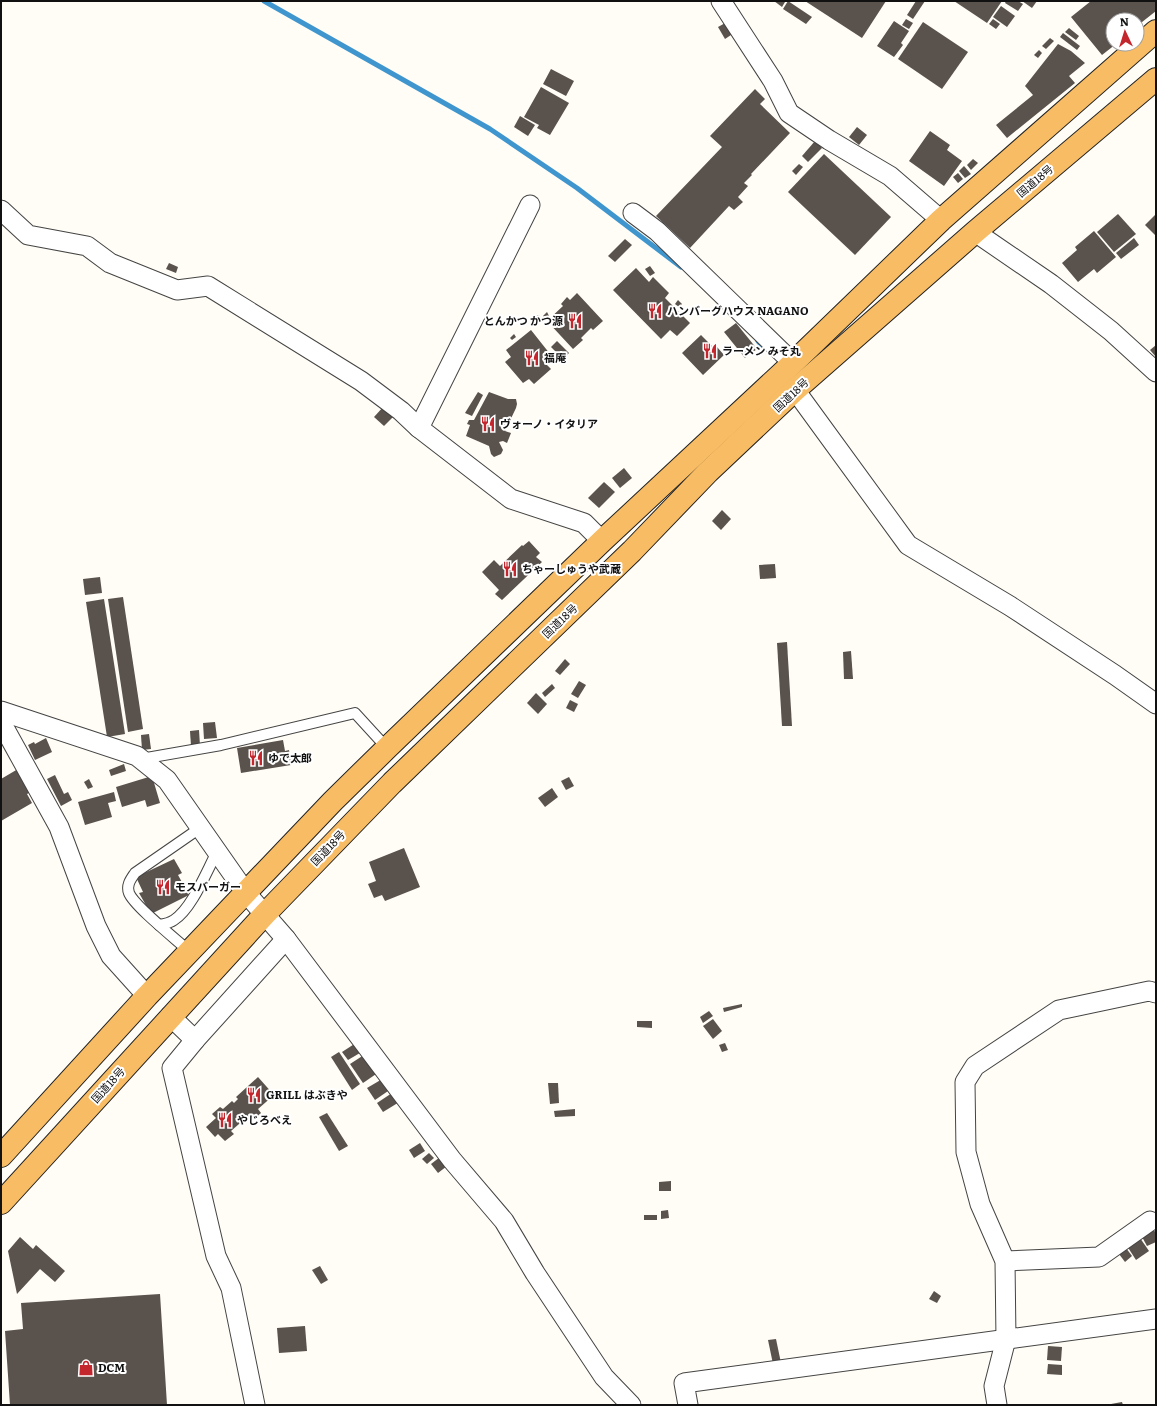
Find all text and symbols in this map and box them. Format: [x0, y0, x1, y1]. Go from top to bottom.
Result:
north arrow [1105, 12, 1145, 52]
text: N [1119, 13, 1129, 29]
street label: 国道18号 [1013, 160, 1056, 200]
restaurant icon: ハンバーグハウス NAGANO [646, 302, 664, 320]
place label: ハンバーグハウス NAGANO [667, 302, 809, 318]
place label: とんかつ かつ源 [484, 312, 563, 328]
restaurant icon: とんかつ かつ源 [566, 312, 584, 330]
restaurant icon: ラーメン みそ丸 [701, 342, 719, 360]
place label: ラーメン みそ丸 [722, 342, 801, 358]
restaurant icon: 福庵 [523, 349, 541, 367]
place label: 福庵 [544, 349, 567, 365]
street label: 国道18号 [769, 374, 812, 415]
restaurant icon: ヴォーノ・イタリア [479, 415, 497, 433]
place label: ヴォーノ・イタリア [500, 415, 598, 431]
restaurant icon: ちゃーしゅうや武蔵 [501, 560, 519, 578]
place label: ちゃーしゅうや武蔵 [522, 560, 621, 576]
street label: 国道18号 [538, 599, 581, 641]
restaurant icon: ゆで太郎 [247, 749, 265, 767]
place label: ゆで太郎 [268, 749, 312, 765]
street label: 国道18号 [306, 826, 348, 869]
restaurant icon: モスバーガー [154, 878, 172, 896]
place label: モスバーガー [175, 878, 241, 894]
street label: 国道18号 [87, 1063, 128, 1106]
restaurant icon: GRILL はぶきや [245, 1086, 263, 1104]
place label: GRILL はぶきや [266, 1086, 348, 1102]
restaurant icon: やじろべえ [216, 1111, 234, 1129]
place label: やじろべえ [237, 1111, 292, 1127]
shop icon: DCM [77, 1359, 95, 1377]
place label: DCM [98, 1359, 125, 1375]

